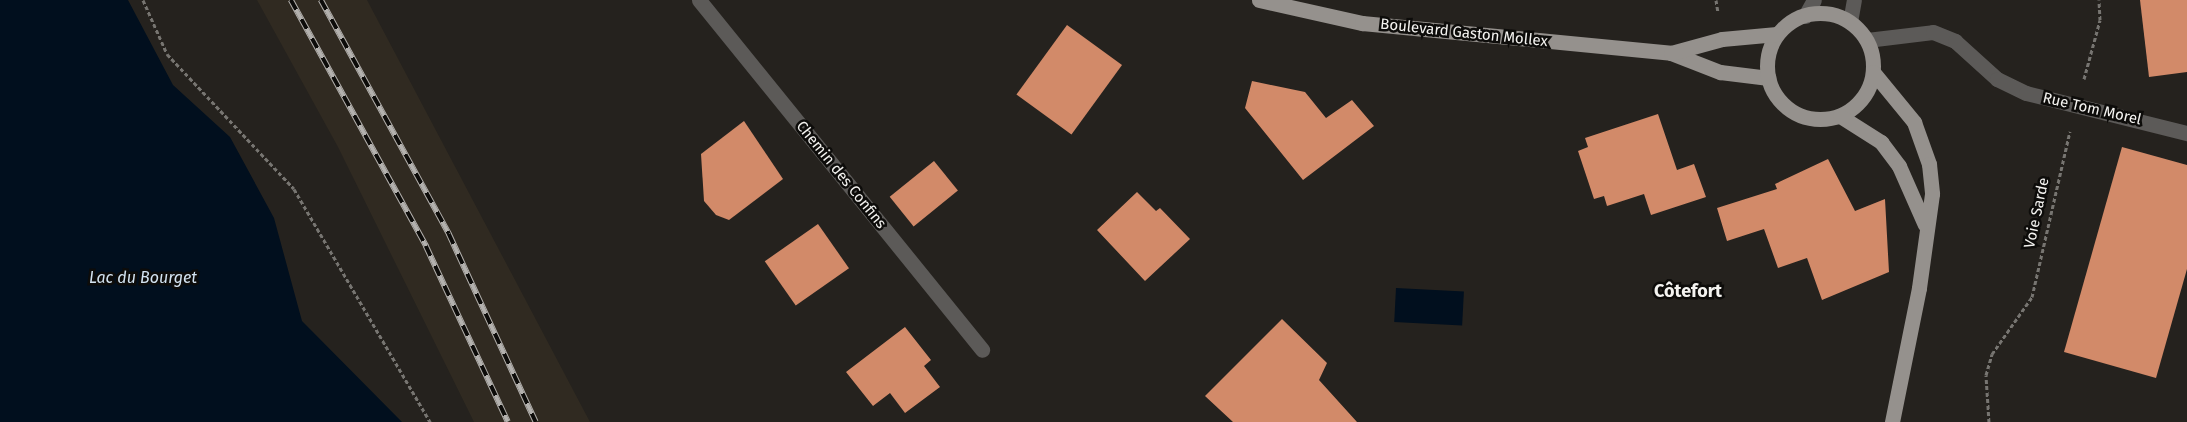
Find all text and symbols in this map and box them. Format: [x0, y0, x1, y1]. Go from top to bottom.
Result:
street label: Boulevard Gaston Mollex [1379, 15, 1549, 51]
street label: Rue Tom Morel [2041, 89, 2143, 129]
street label: Chemin des Confins [792, 118, 890, 232]
street label: Voie Sarde [2021, 176, 2053, 250]
water label: Lac du Bourget [89, 268, 197, 288]
district label: Côtefort [1654, 280, 1722, 302]

